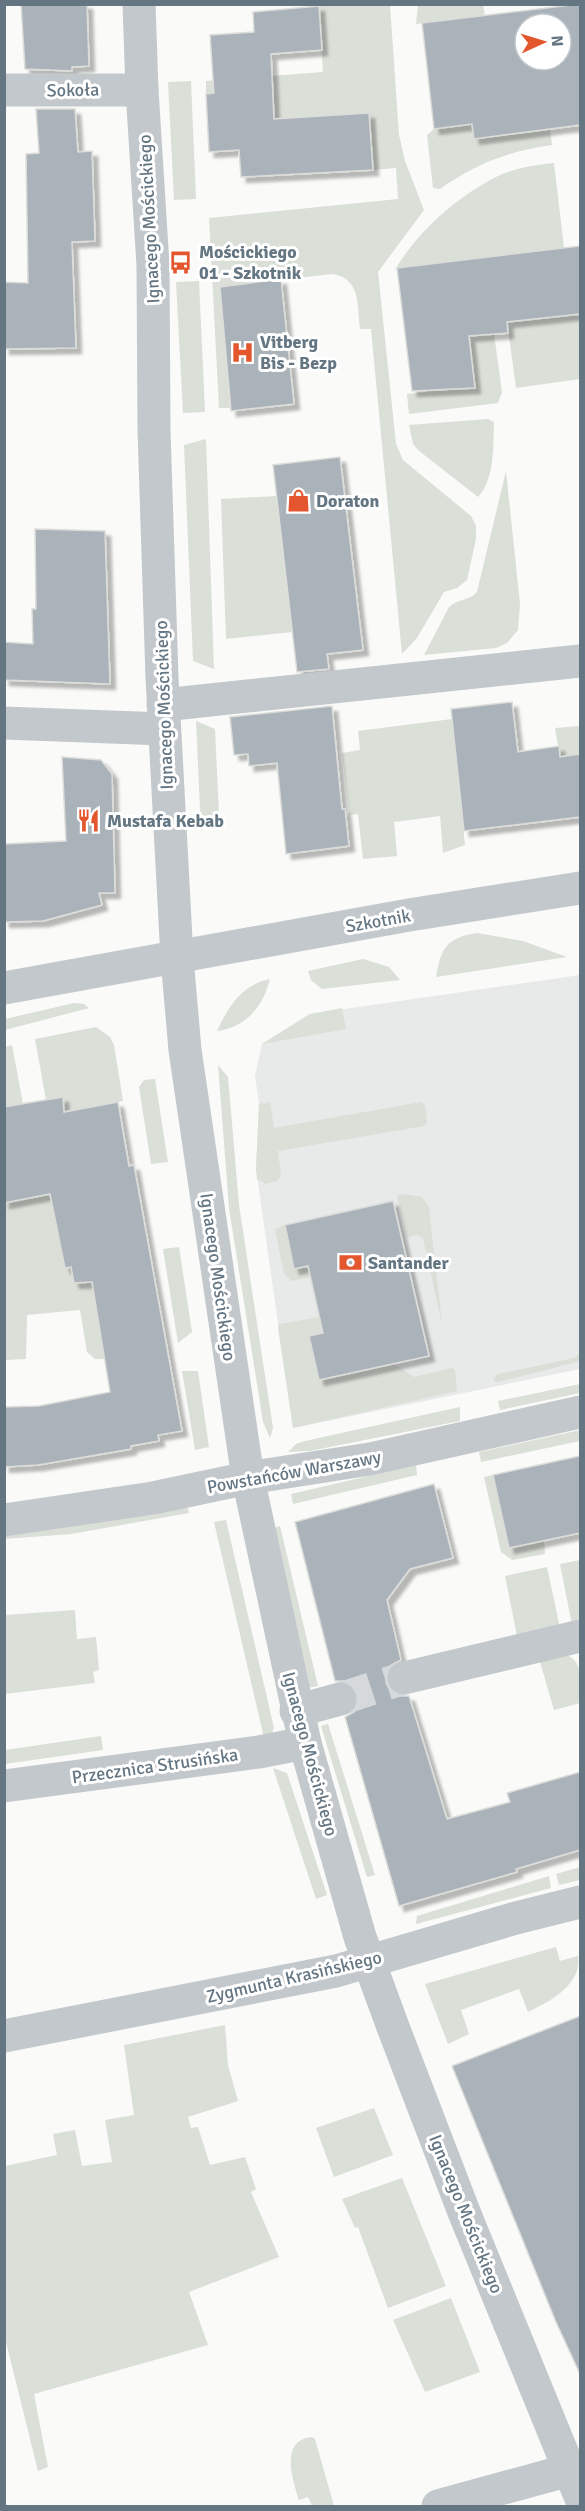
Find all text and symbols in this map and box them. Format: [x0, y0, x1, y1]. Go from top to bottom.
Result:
north arrow [513, 12, 573, 72]
text: N [547, 35, 567, 47]
street label: Sokoła [47, 79, 99, 101]
street label: Ignacego Mościckiego [134, 134, 164, 304]
place label: Mościckiego 01 - Szkotnik [199, 241, 302, 284]
bus stop icon: Mościckiego 01 - Szkotnik [168, 249, 194, 275]
place label: Vitberg Bis - Bezp [260, 331, 337, 374]
hospital icon: Vitberg Bis - Bezp [229, 339, 255, 365]
shop icon: Doraton [285, 488, 311, 514]
place label: Doraton [316, 490, 379, 512]
street label: Ignacego Mościckiego [150, 620, 178, 790]
restaurant icon: Mustafa Kebab [76, 808, 102, 834]
place label: Mustafa Kebab [107, 810, 224, 832]
street label: Szkotnik [344, 904, 412, 938]
street label: Ignacego Mościckiego [195, 1192, 241, 1362]
bank icon: Santander [337, 1250, 363, 1276]
place label: Santander [368, 1252, 450, 1274]
street label: Powstańców Warszawy [205, 1446, 383, 1498]
street label: Ignacego Mościckiego [277, 1669, 343, 1839]
street label: Przecznica Strusińska [70, 1743, 240, 1789]
street label: Zygmunta Krasińskiego [204, 1946, 384, 2008]
street label: Ignacego Mościckiego [424, 2131, 508, 2297]

